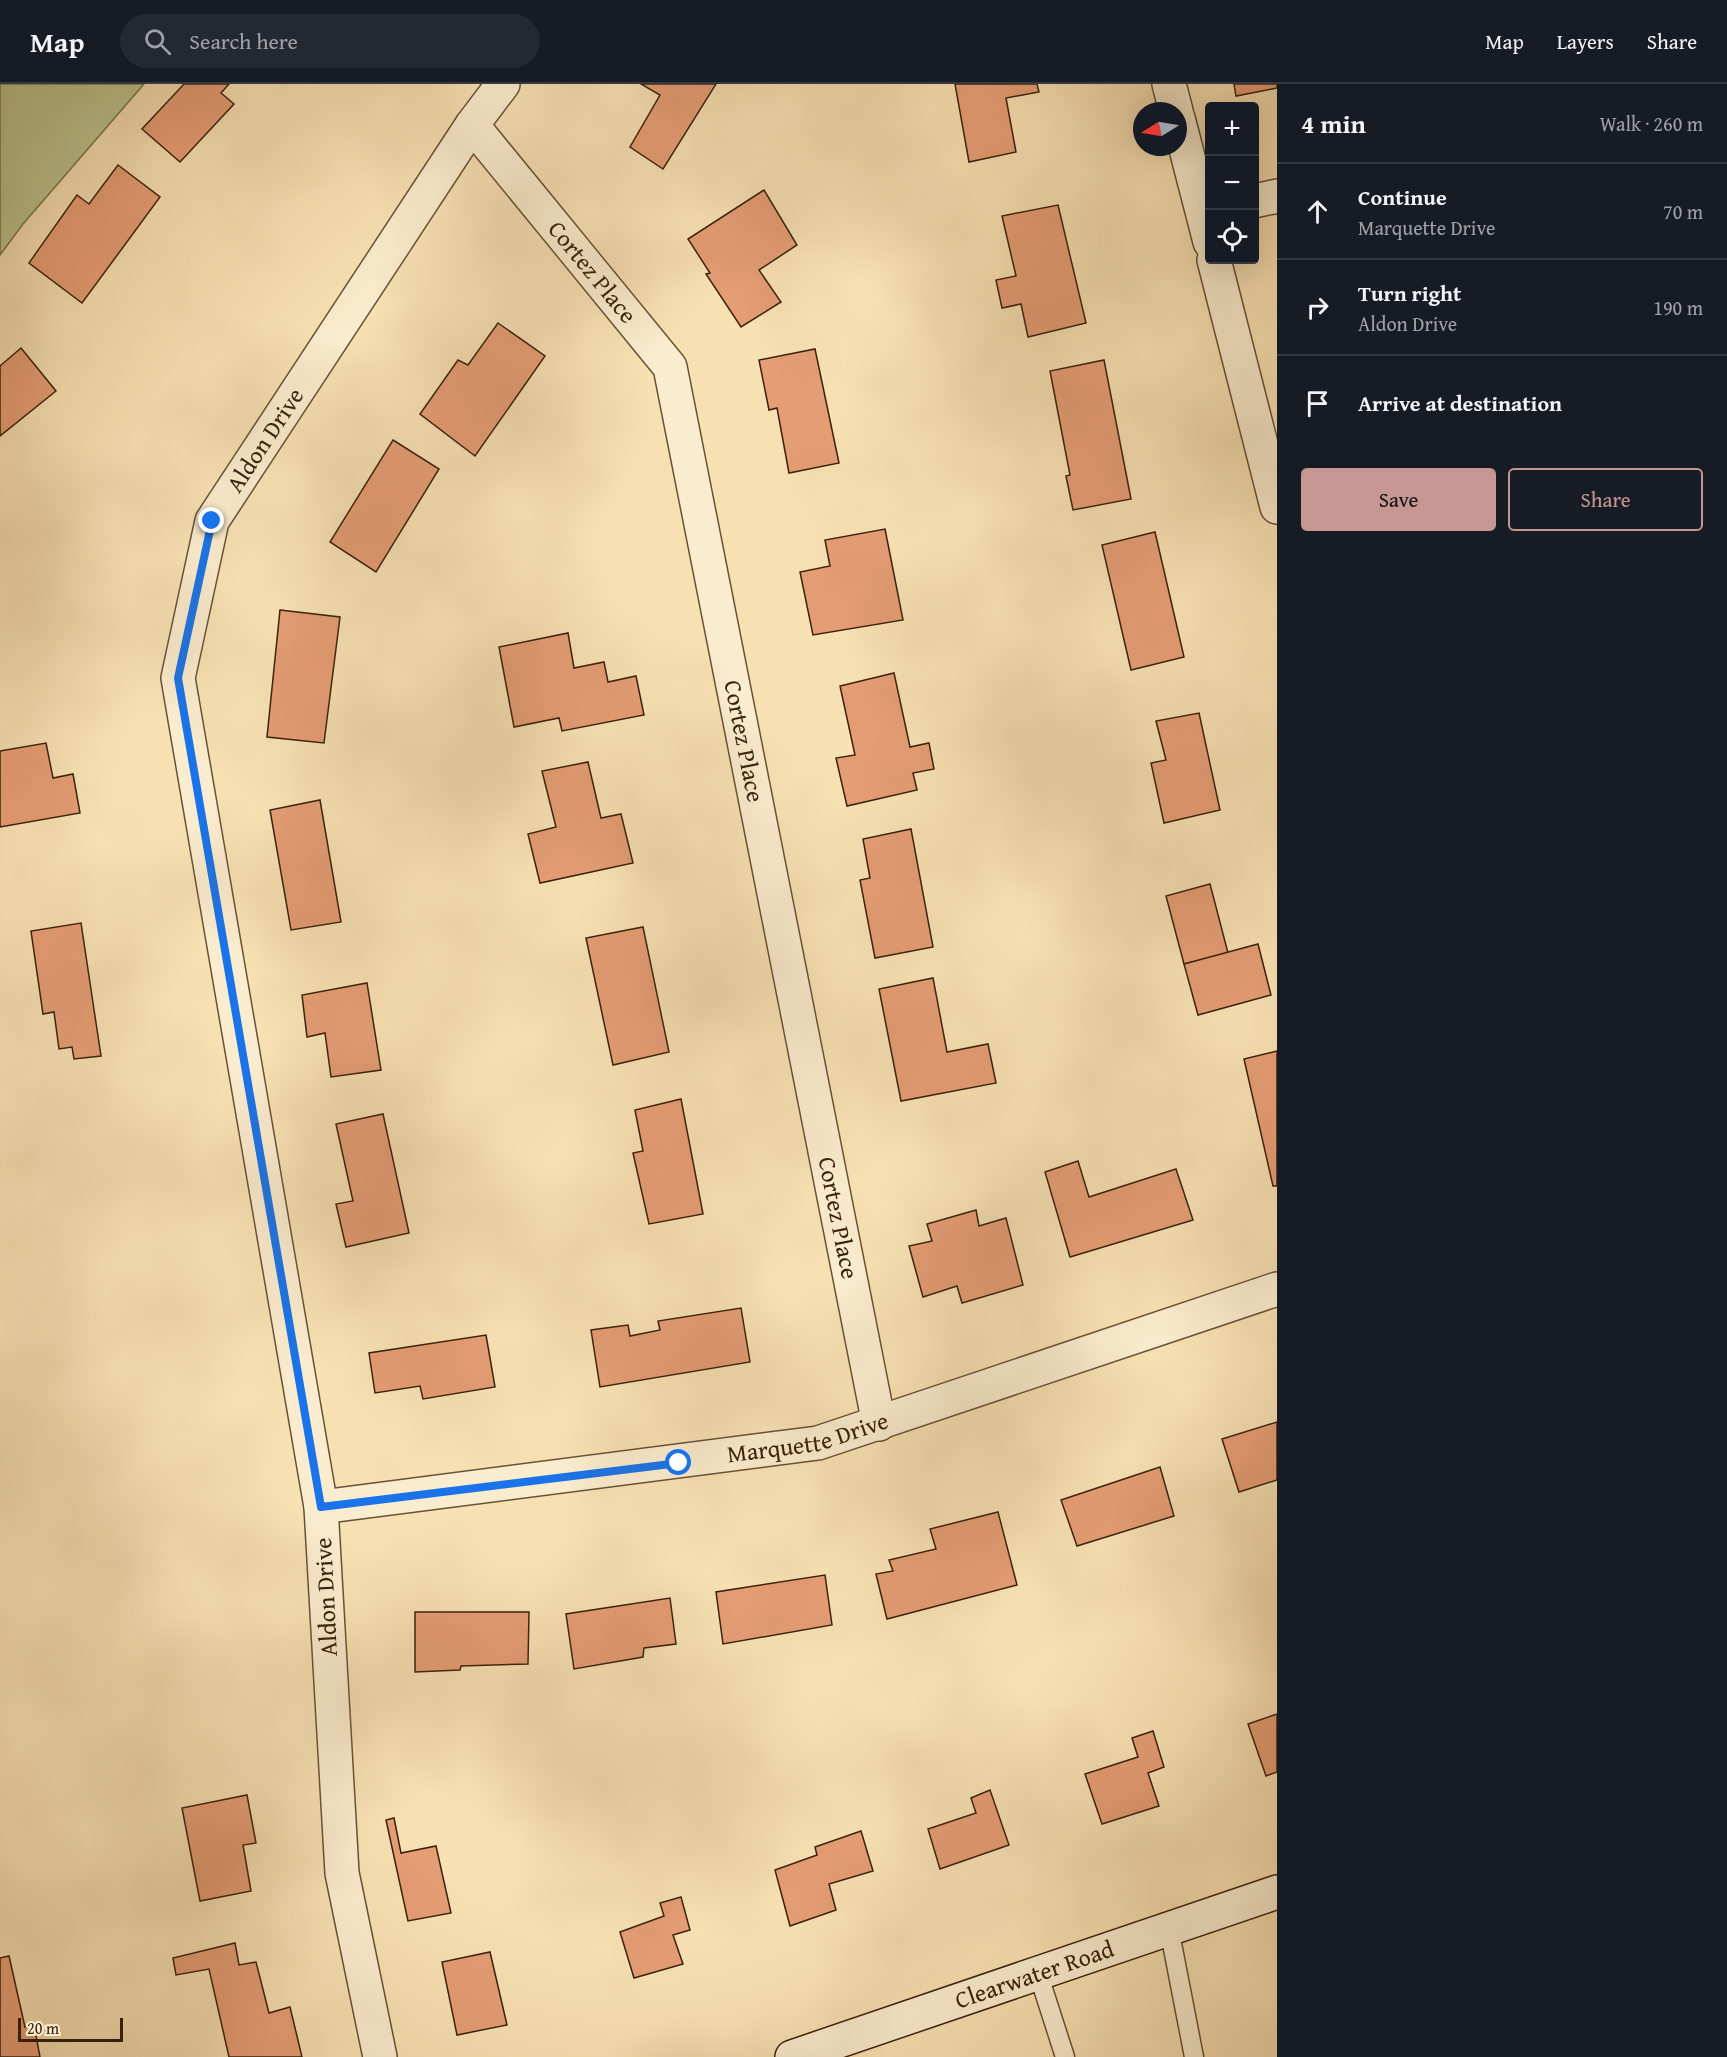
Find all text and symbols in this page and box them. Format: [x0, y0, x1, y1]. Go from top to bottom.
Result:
search box [120, 14, 540, 68]
text: Map [30, 21, 84, 62]
icon: search [141, 25, 174, 58]
text: Search here [189, 25, 298, 57]
text: Map [1485, 26, 1524, 57]
text: Layers [1557, 26, 1614, 57]
text: Share [1647, 26, 1697, 57]
north arrow [1133, 102, 1187, 156]
map controls [1205, 102, 1259, 264]
button: + [1205, 102, 1259, 156]
text: 4 min [1301, 104, 1366, 143]
text: Walk · 260 m [1600, 109, 1703, 138]
button: − [1205, 156, 1259, 210]
text: Continue [1358, 181, 1447, 213]
icon: ahead [1301, 195, 1334, 228]
text: 70 m [1663, 197, 1703, 226]
button: locate [1205, 210, 1259, 264]
street label: Cortez Place [540, 213, 645, 331]
text: Marquette Drive [1358, 213, 1495, 242]
text: Turn right [1358, 277, 1461, 309]
icon: right [1301, 291, 1334, 324]
text: 190 m [1653, 293, 1703, 322]
text: Aldon Drive [1358, 309, 1457, 338]
street label: Aldon Drive [217, 381, 312, 499]
icon: arrive [1301, 387, 1334, 420]
text: Arrive at destination [1358, 387, 1562, 419]
button: Save [1301, 468, 1496, 531]
button: Share [1508, 468, 1703, 531]
route end [198, 507, 224, 533]
street label: Cortez Place [715, 677, 774, 805]
street label: Cortez Place [810, 1154, 868, 1282]
street label: Marquette Drive [725, 1403, 893, 1472]
route start [665, 1449, 691, 1475]
street label: Aldon Drive [305, 1537, 346, 1657]
street label: Clearwater Road [950, 1931, 1118, 2017]
scale bar [18, 2015, 123, 2042]
text: 20 m [27, 2016, 59, 2040]

